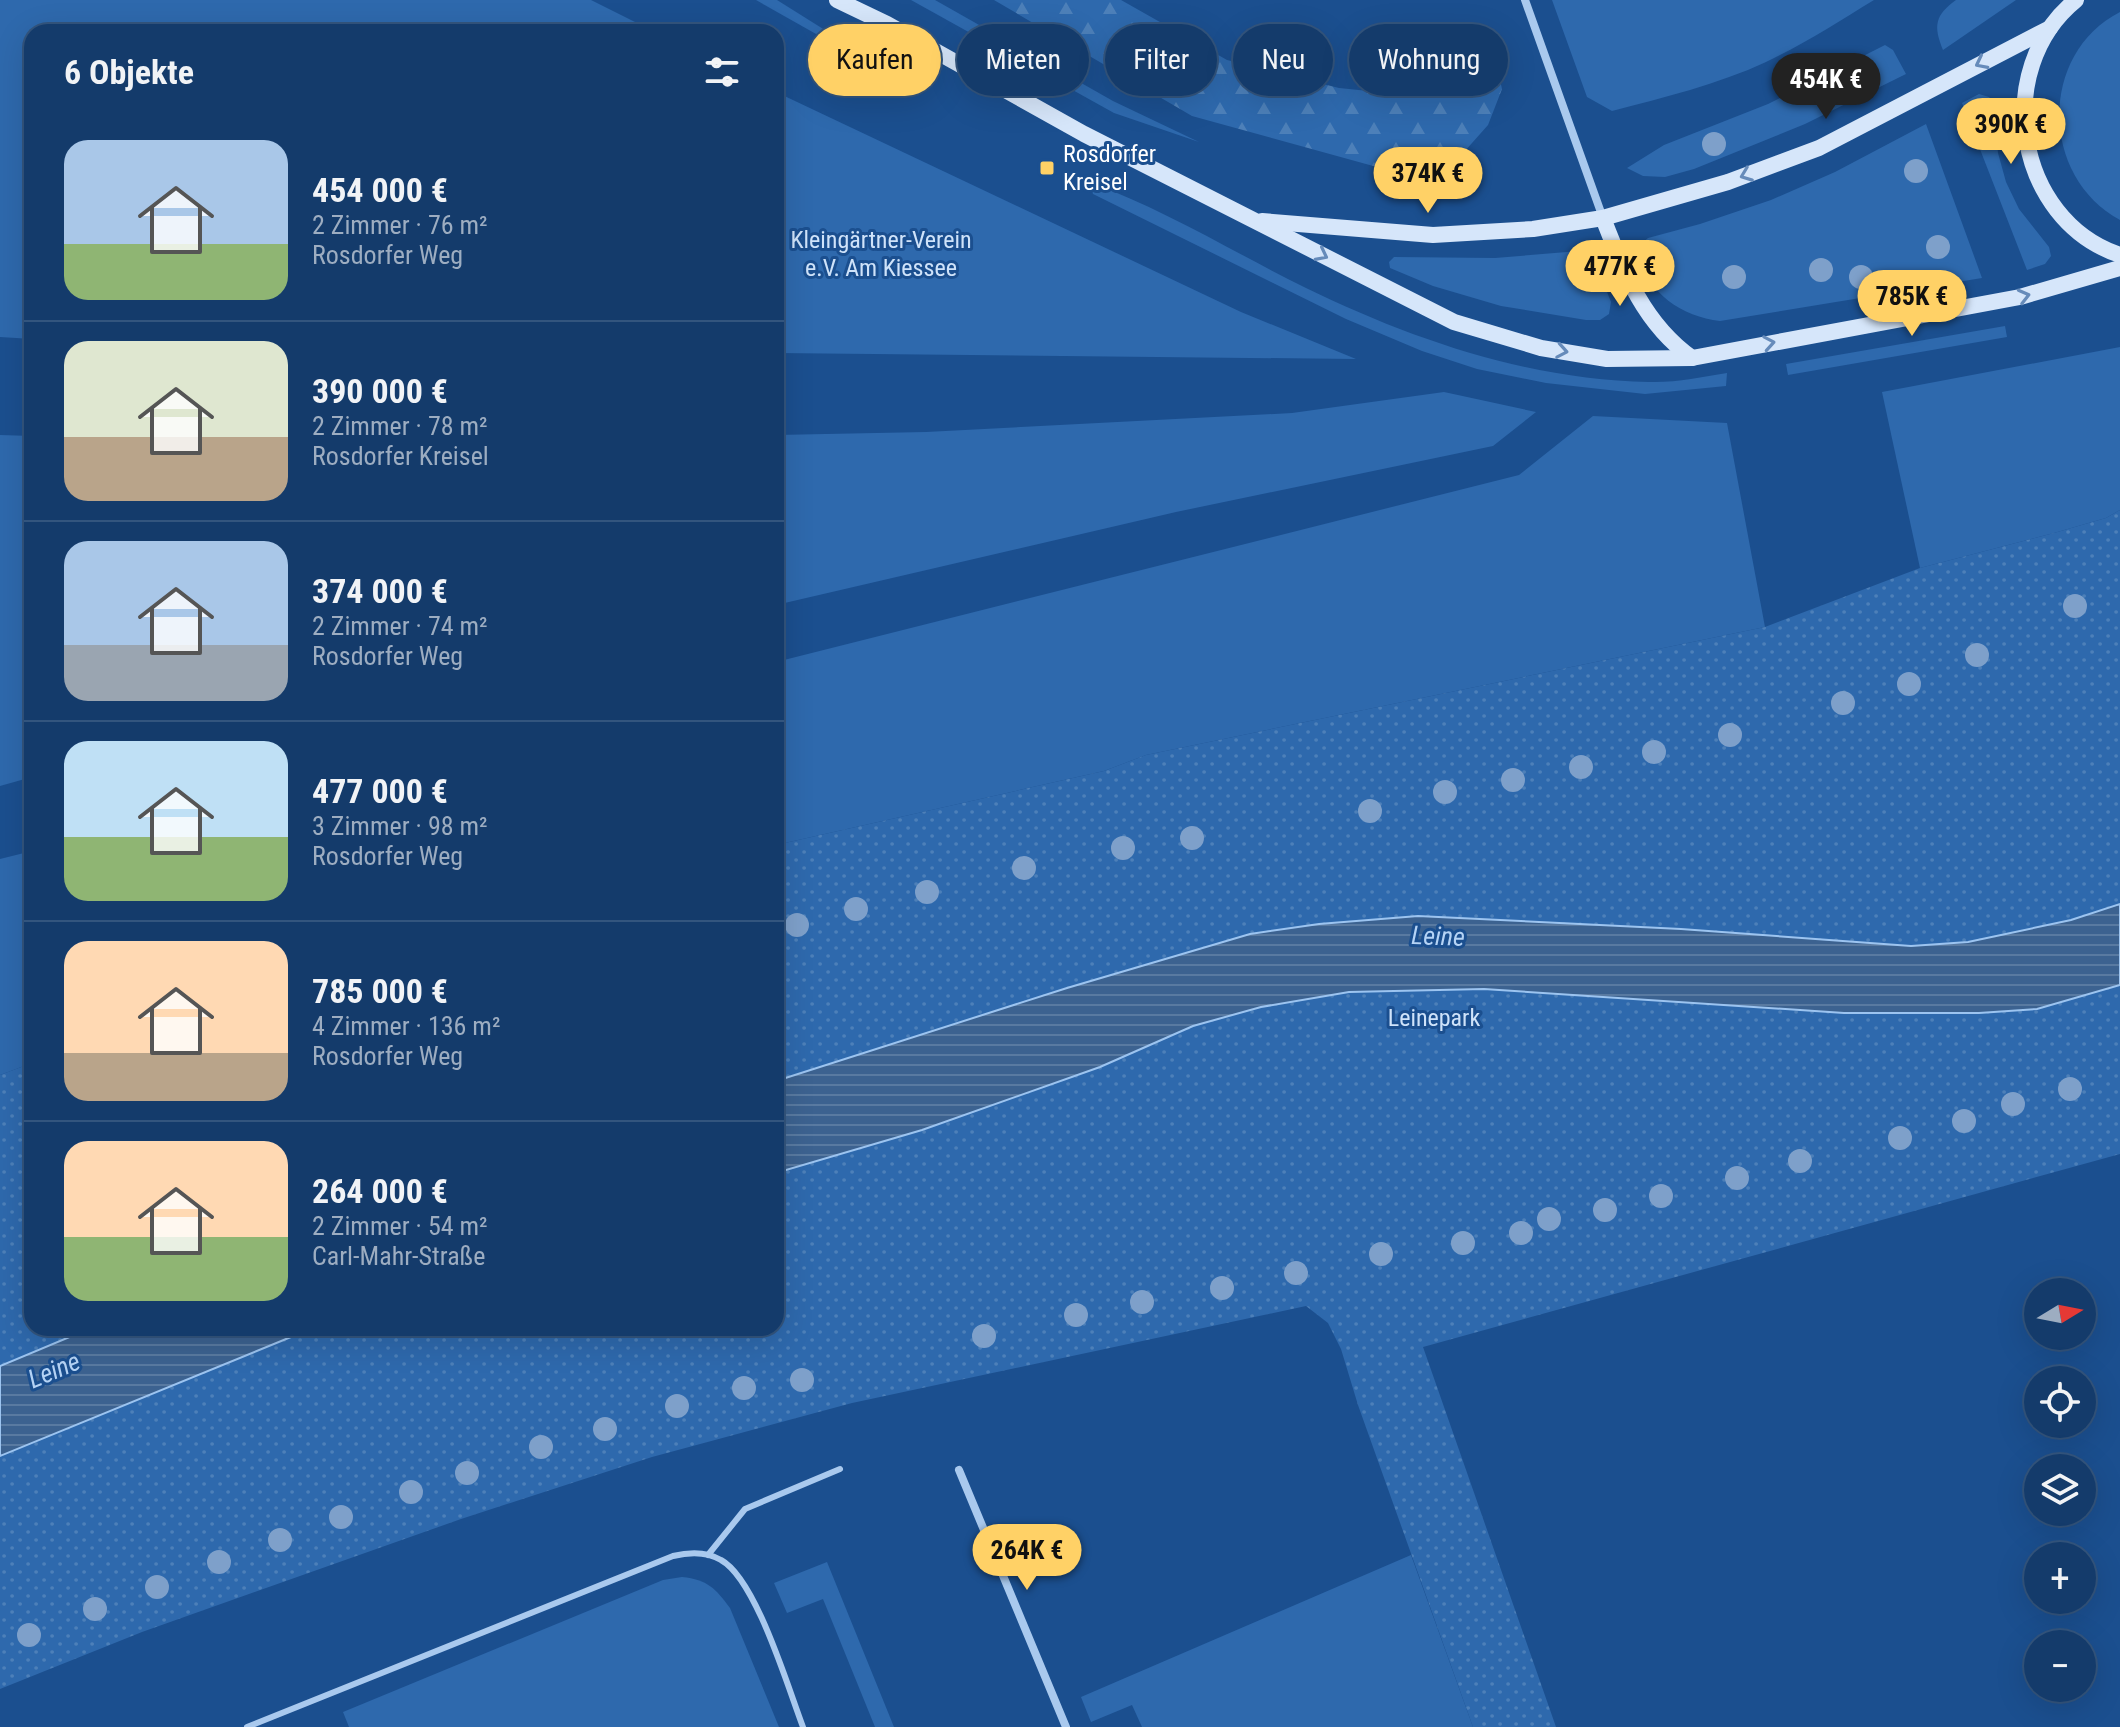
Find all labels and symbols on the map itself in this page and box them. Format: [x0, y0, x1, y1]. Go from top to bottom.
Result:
pin: 454K € [1761, 53, 1891, 121]
one-way arrow [1974, 54, 1989, 69]
pin: 390K € [1946, 98, 2076, 166]
place label: Rosdorfer Kreisel [1063, 140, 1156, 196]
pin: 374K € [1363, 147, 1493, 215]
marker: Rosdorfer Kreisel [1038, 159, 1056, 177]
one-way arrow [1740, 165, 1754, 182]
park label: Kleingärtner-Verein e.V. Am Kiessee [790, 226, 972, 282]
pin: 477K € [1555, 240, 1685, 308]
one-way arrow [1314, 246, 1329, 261]
pin: 785K € [1847, 270, 1977, 338]
one-way arrow [2017, 288, 2031, 305]
one-way arrow [1762, 336, 1775, 353]
one-way arrow [1555, 342, 1569, 359]
water label: Leine [1411, 920, 1465, 952]
park label: Leinepark [1388, 1004, 1480, 1032]
north arrow [2024, 1278, 2096, 1350]
water label: Leine [23, 1346, 85, 1394]
pin: 264K € [962, 1524, 1092, 1592]

